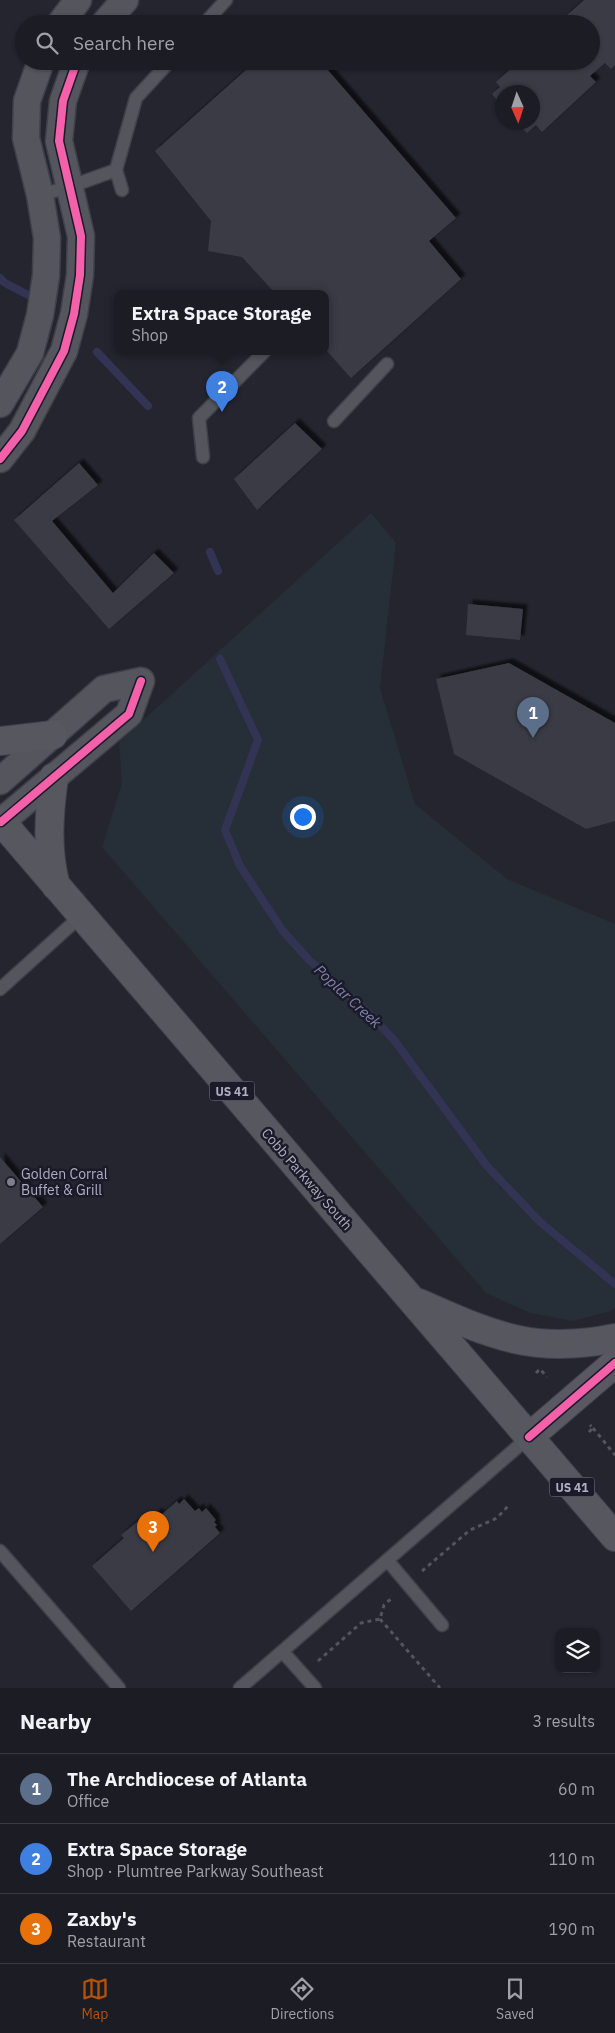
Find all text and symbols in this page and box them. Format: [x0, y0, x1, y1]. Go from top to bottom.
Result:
search box [15, 15, 600, 70]
icon: search [33, 29, 61, 57]
text: Search here [73, 31, 175, 55]
north arrow [495, 85, 540, 130]
popup [114, 290, 329, 355]
text: Extra Space Storage [131, 301, 312, 325]
text: Shop [131, 325, 168, 345]
pin: 2 [206, 371, 238, 412]
pin: 1 [517, 697, 549, 738]
your location [290, 804, 316, 830]
water label: Poplar Creek [311, 960, 386, 1032]
road number: US 41 [210, 1082, 254, 1100]
street label: Cobb Parkway South [258, 1124, 356, 1234]
place label: Golden Corral Buffet & Grill [21, 1165, 108, 1199]
marker: Golden Corral Buffet & Grill [5, 1176, 17, 1188]
road number: US 41 [550, 1478, 594, 1496]
pin: 3 [137, 1511, 169, 1552]
map controls [555, 1628, 600, 1673]
button: layers [555, 1628, 600, 1673]
text: Nearby [20, 1707, 91, 1735]
text: 3 results [532, 1711, 595, 1731]
text: The Archdiocese of Atlanta [67, 1767, 307, 1791]
text: 1 [31, 1779, 41, 1799]
text: 60 m [558, 1779, 595, 1799]
text: Office [67, 1791, 109, 1811]
text: Extra Space Storage [67, 1837, 247, 1861]
text: 2 [31, 1849, 41, 1869]
text: 110 m [548, 1849, 595, 1869]
text: Shop · Plumtree Parkway Southeast [67, 1861, 324, 1881]
text: Zaxby's [67, 1907, 137, 1931]
text: 3 [31, 1919, 41, 1939]
text: 190 m [548, 1919, 595, 1939]
text: Restaurant [67, 1931, 146, 1951]
tab: Map [81, 1975, 109, 2023]
tab: Directions [271, 1975, 334, 2023]
tab: Saved [496, 1975, 534, 2023]

